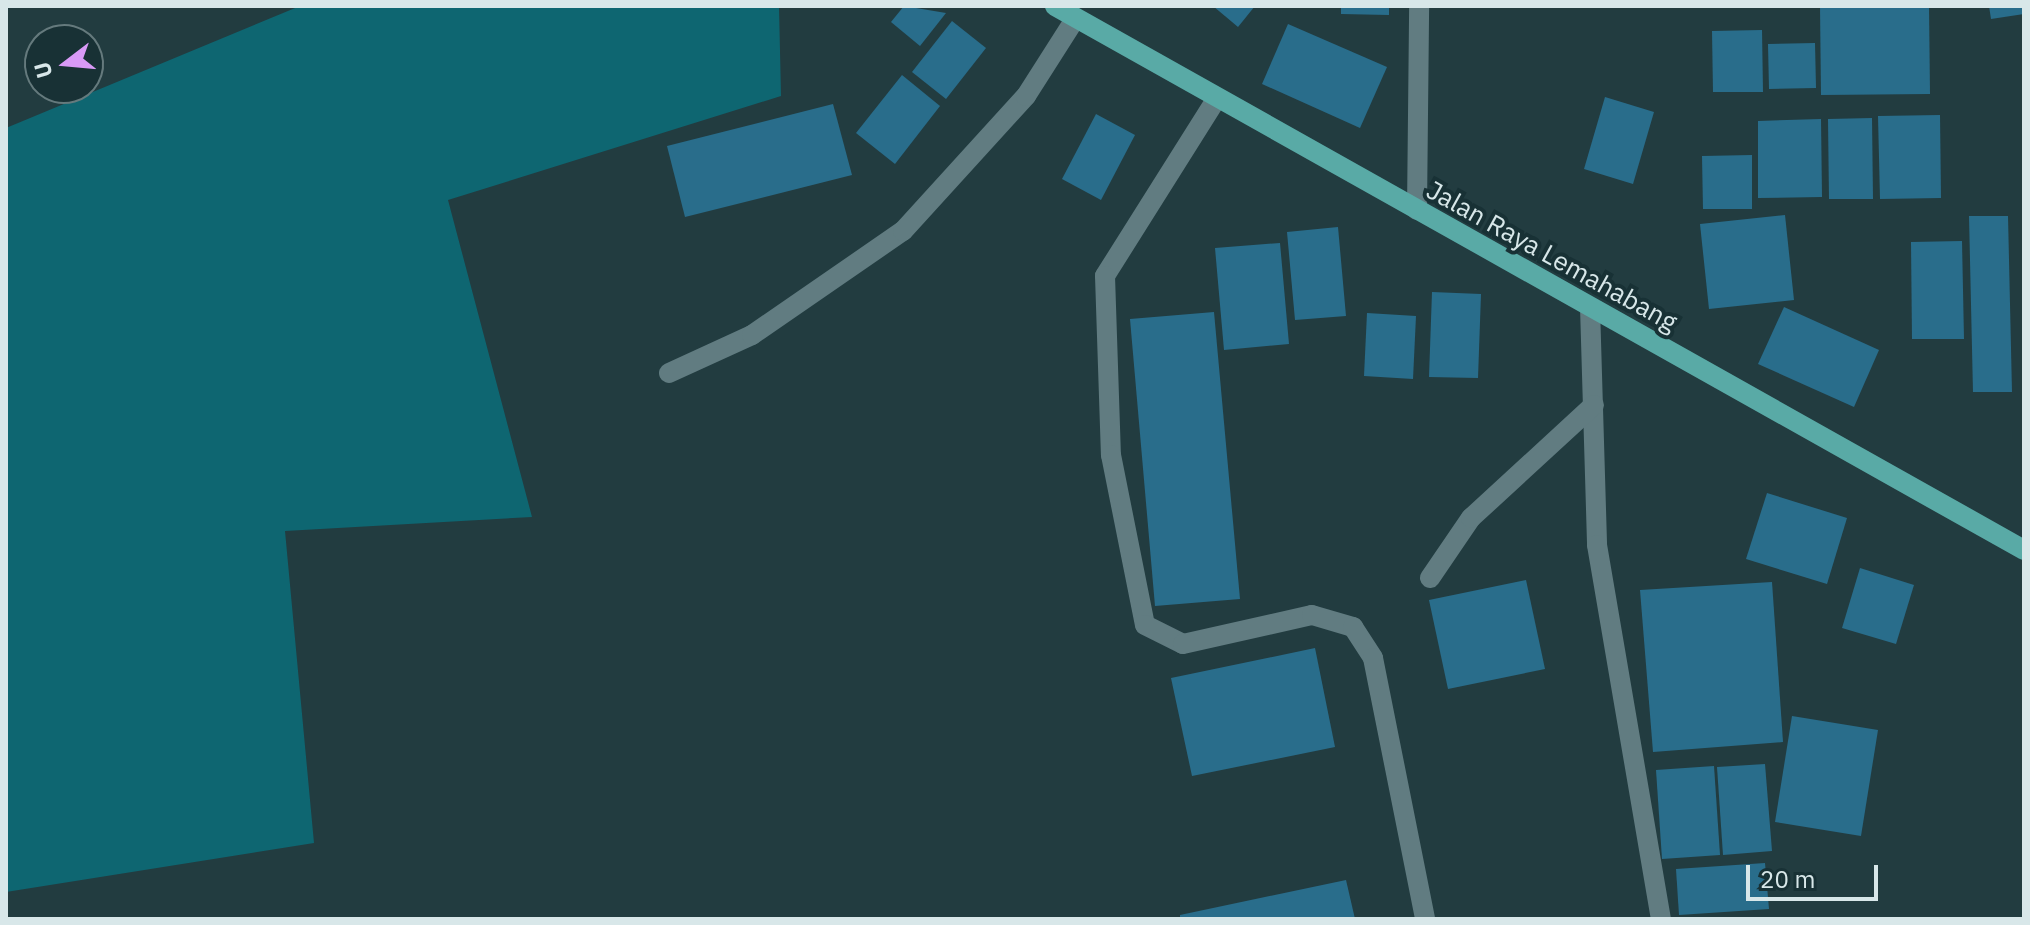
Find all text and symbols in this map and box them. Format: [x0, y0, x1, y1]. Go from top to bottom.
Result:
north arrow [24, 24, 104, 104]
text: U [26, 59, 58, 82]
street label: Jalan Raya Lemahabang [1421, 174, 1683, 338]
scale bar [1750, 849, 1882, 899]
text: 20 m [1760, 863, 1815, 895]

